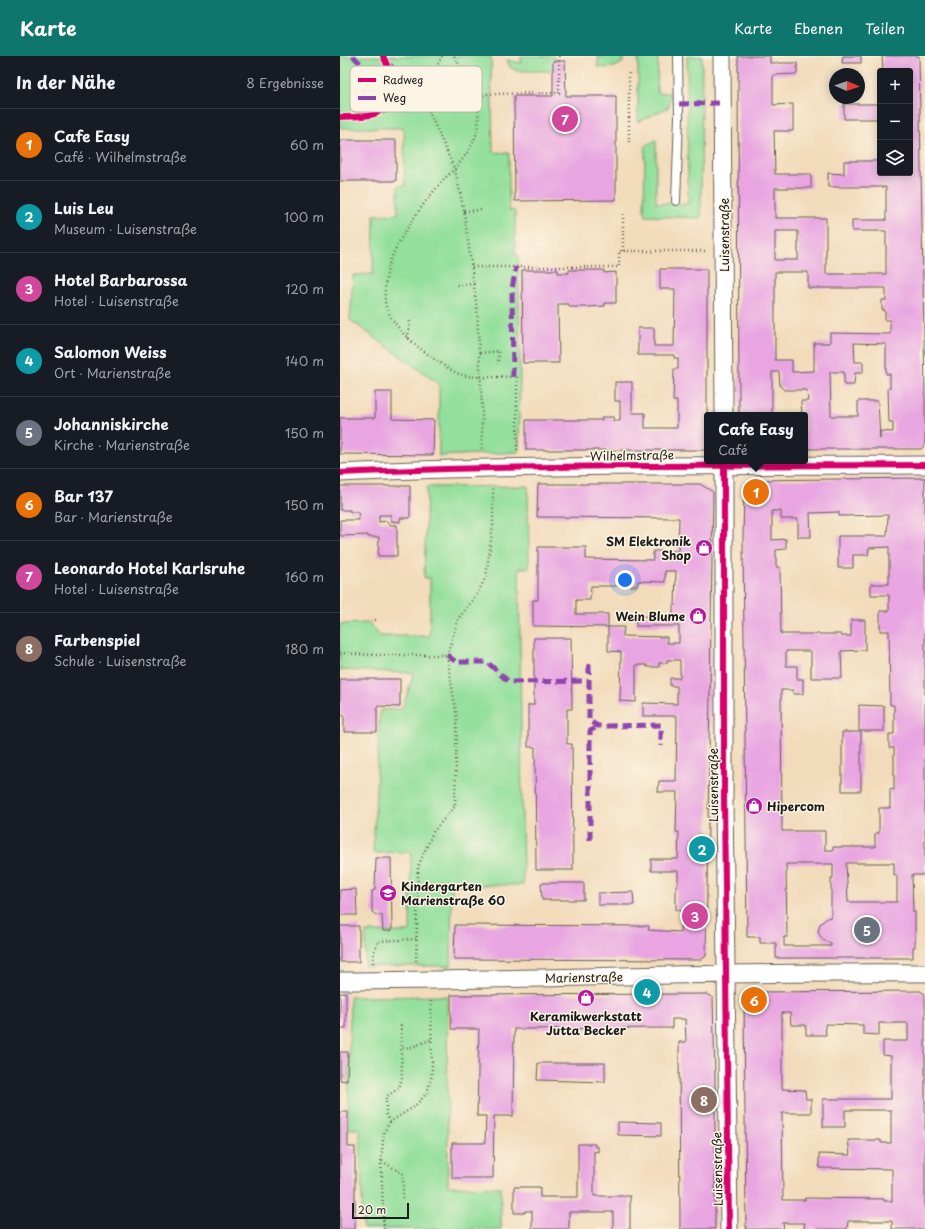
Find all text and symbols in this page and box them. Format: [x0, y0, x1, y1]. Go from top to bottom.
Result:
text: Karte [20, 14, 77, 42]
text: Karte [734, 18, 772, 39]
text: Ebenen [794, 18, 843, 39]
text: Teilen [865, 18, 905, 39]
legend [350, 66, 482, 112]
north arrow [829, 68, 865, 104]
map controls [877, 68, 913, 176]
button: + [877, 68, 913, 104]
text: In der Nähe [16, 69, 115, 95]
text: Radweg [383, 71, 423, 88]
text: 8 Ergebnisse [246, 73, 324, 92]
text: Weg [383, 89, 406, 106]
pin: 7 [552, 104, 578, 134]
button: − [877, 104, 913, 140]
text: Cafe Easy [54, 124, 130, 147]
text: 1 [26, 135, 32, 154]
text: 60 m [290, 135, 324, 154]
button: layers [877, 140, 913, 176]
text: Café · Wilhelmstraße [54, 147, 187, 166]
text: Luis Leu [54, 196, 114, 219]
street label: Luisenstraße [715, 198, 733, 272]
text: 2 [24, 207, 34, 226]
text: 100 m [284, 207, 324, 226]
text: Museum · Luisenstraße [54, 219, 197, 238]
text: Hotel Barbarossa [54, 268, 188, 291]
text: 3 [25, 279, 33, 298]
text: 120 m [285, 279, 324, 298]
text: Hotel · Luisenstraße [54, 291, 179, 310]
text: Salomon Weiss [54, 340, 167, 363]
text: 4 [25, 351, 33, 370]
text: 140 m [285, 351, 324, 370]
text: Ort · Marienstraße [54, 363, 171, 382]
text: Johanniskirche [54, 412, 169, 435]
popup [704, 412, 808, 464]
text: Cafe Easy [718, 417, 794, 440]
text: 5 [25, 423, 33, 442]
text: 150 m [285, 423, 324, 442]
text: Kirche · Marienstraße [54, 435, 190, 454]
text: Café [718, 440, 748, 459]
street label: Wilhelmstraße [590, 445, 674, 465]
pin: 1 [743, 477, 769, 507]
text: Bar 137 [54, 484, 113, 507]
text: 6 [24, 495, 34, 514]
text: 150 m [285, 495, 324, 514]
text: Bar · Marienstraße [54, 507, 173, 526]
place label: SM Elektronik Shop [606, 532, 691, 564]
shop icon: SM Elektronik Shop [694, 538, 714, 558]
text: Leonardo Hotel Karlsruhe [54, 556, 245, 579]
text: 7 [25, 567, 33, 586]
text: 160 m [285, 567, 324, 586]
your location [615, 570, 635, 590]
text: Hotel · Luisenstraße [54, 579, 179, 598]
shop icon: Wein Blume [688, 606, 708, 626]
place label: Wein Blume [616, 607, 685, 625]
text: Farbenspiel [54, 628, 140, 651]
text: 8 [25, 639, 33, 658]
text: 180 m [285, 639, 324, 658]
text: Schule · Luisenstraße [54, 651, 187, 670]
street label: Luisenstraße [704, 748, 722, 822]
shop icon: Hipercom [744, 796, 764, 816]
place label: Hipercom [767, 797, 825, 815]
pin: 2 [689, 834, 715, 864]
place label: Kindergarten Marienstraße 60 [401, 877, 505, 909]
school or university icon: Kindergarten Marienstraße 60 [378, 883, 398, 903]
pin: 3 [682, 901, 708, 931]
pin: 5 [854, 915, 880, 945]
street label: Marienstraße [545, 967, 623, 987]
pin: 4 [634, 977, 660, 1007]
pin: 6 [741, 985, 767, 1015]
shop icon: Keramikwerkstatt Jutta Becker [576, 988, 596, 1008]
place label: Keramikwerkstatt Jutta Becker [530, 1007, 642, 1039]
pin: 8 [691, 1085, 717, 1115]
street label: Luisenstraße [707, 1132, 727, 1206]
scale bar [352, 1201, 409, 1220]
text: 20 m [358, 1201, 386, 1218]

